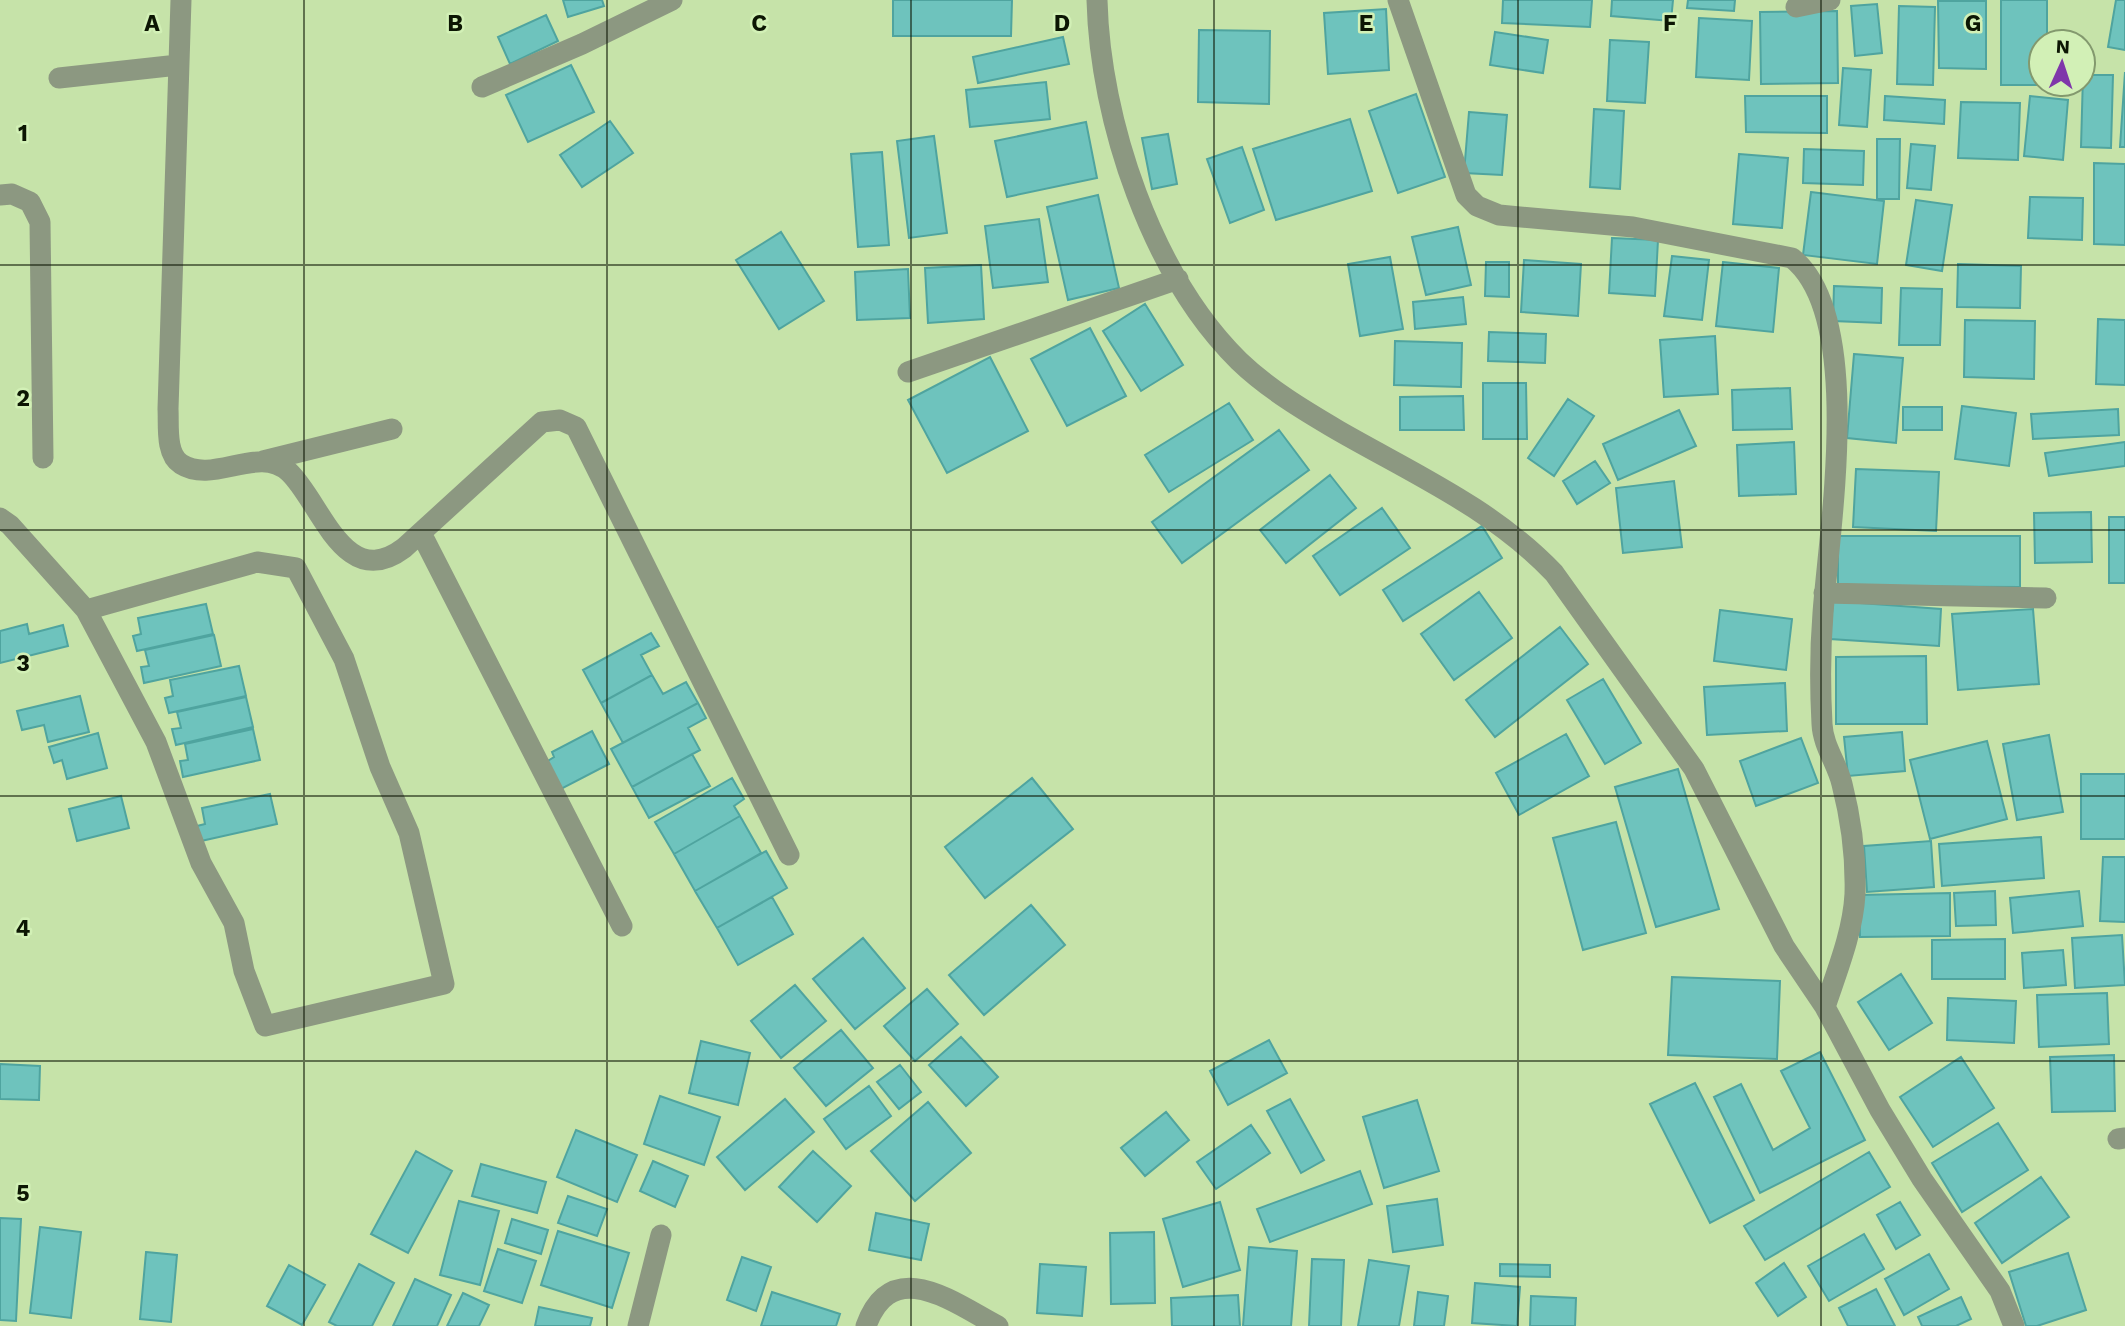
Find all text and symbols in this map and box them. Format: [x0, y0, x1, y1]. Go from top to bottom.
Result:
text: A [144, 10, 160, 37]
text: B [447, 10, 463, 37]
text: C [751, 10, 767, 37]
text: D [1054, 10, 1070, 37]
text: E [1359, 10, 1373, 37]
text: F [1663, 10, 1677, 37]
text: G [1965, 10, 1981, 37]
north arrow [2027, 28, 2097, 98]
text: N [2055, 35, 2071, 58]
text: 1 [18, 120, 28, 147]
text: 2 [16, 385, 30, 412]
text: 3 [16, 650, 30, 677]
text: 4 [16, 915, 31, 942]
text: 5 [16, 1180, 30, 1207]

